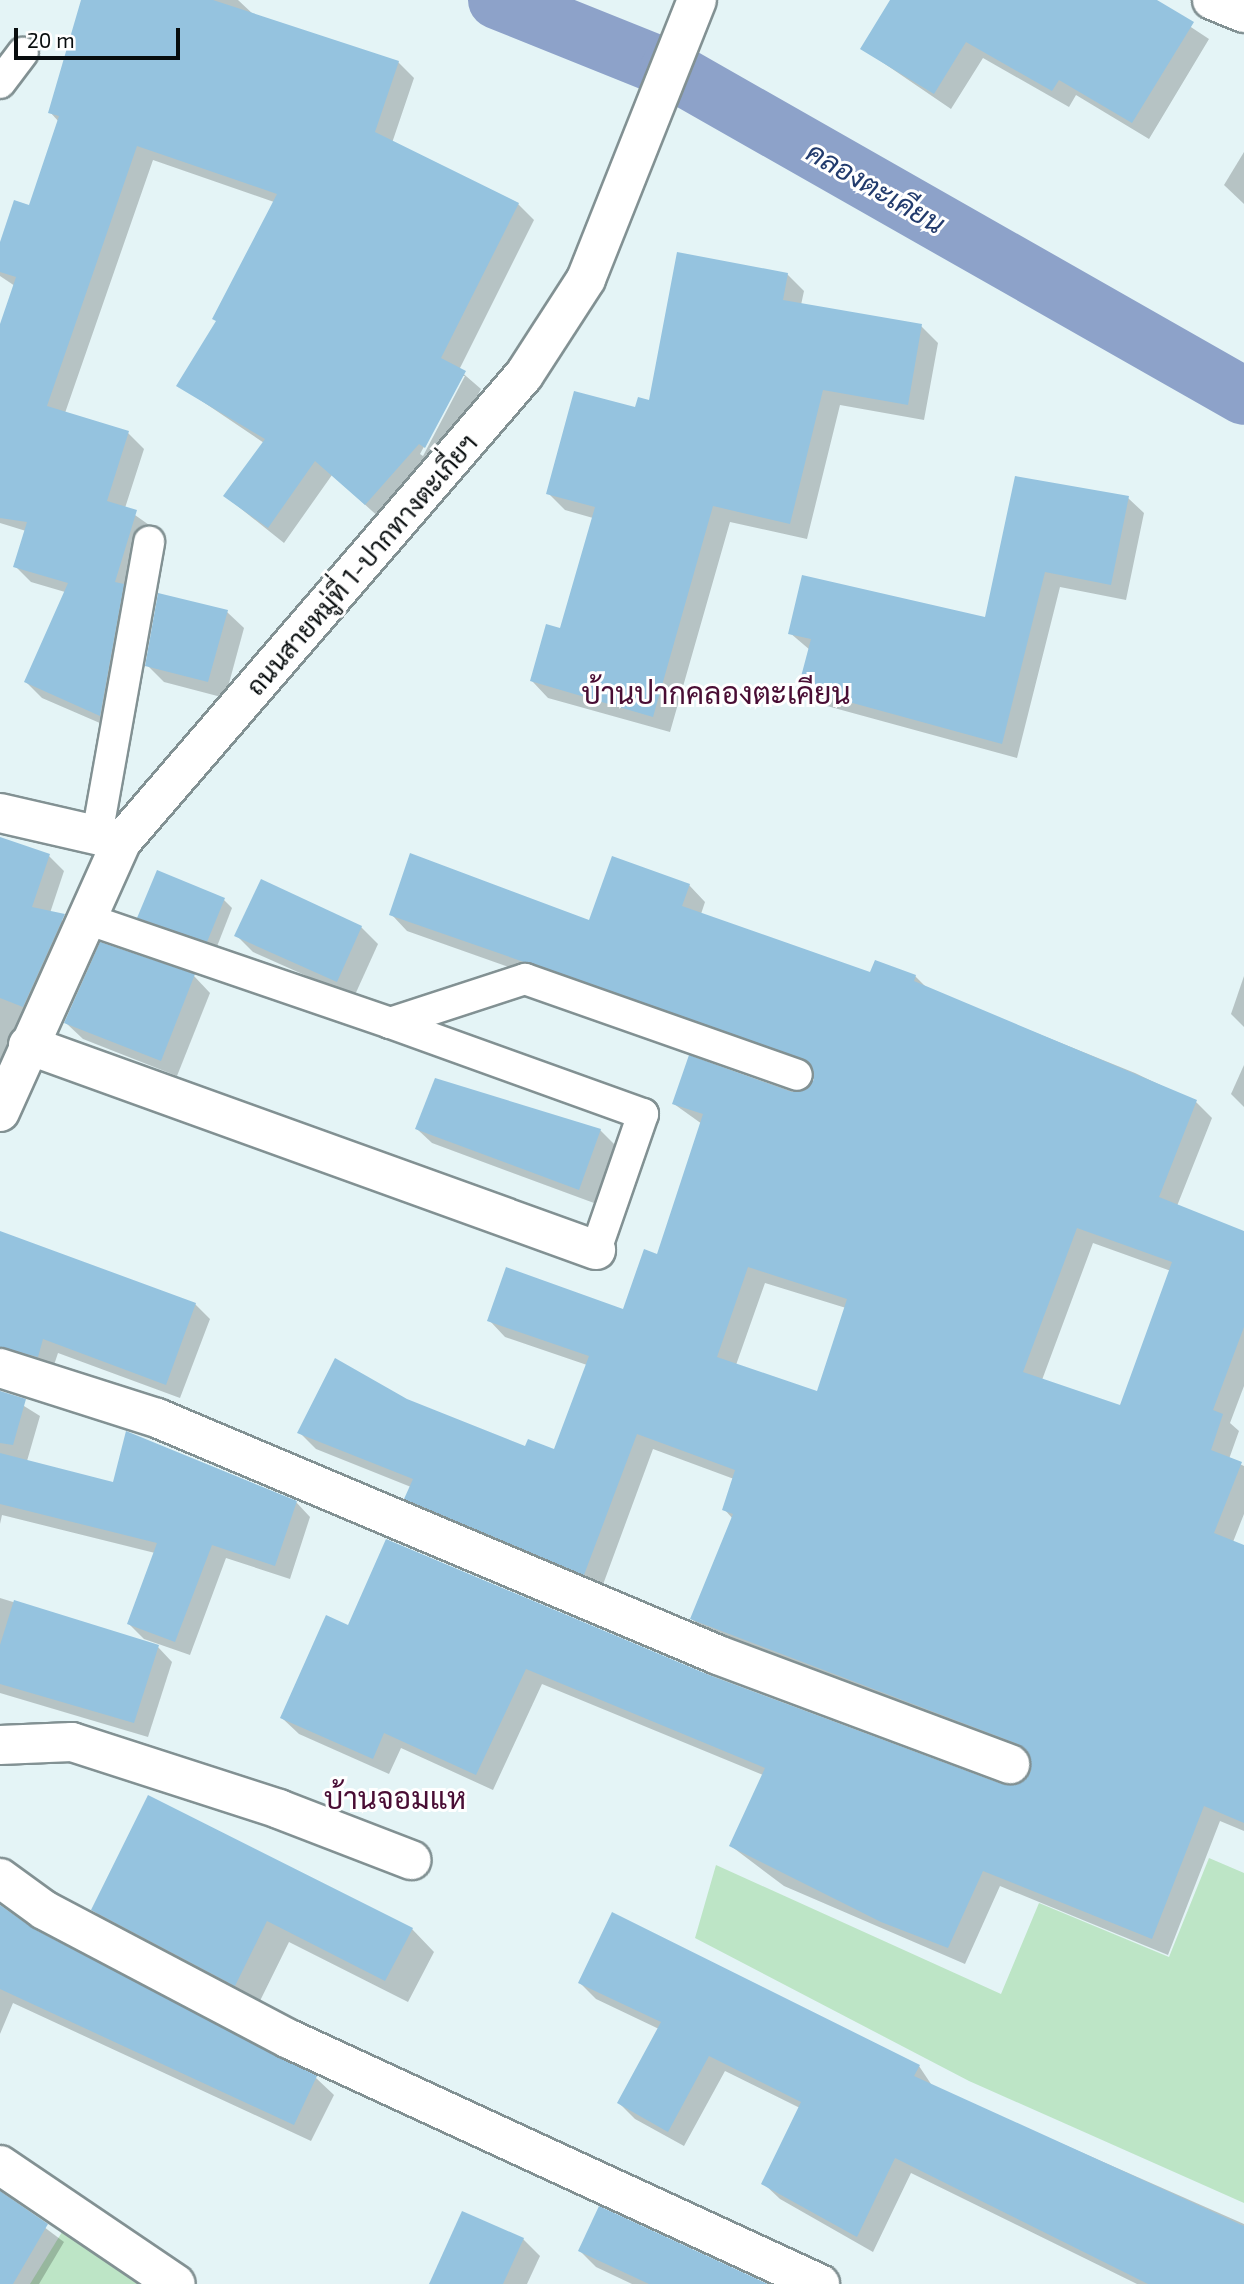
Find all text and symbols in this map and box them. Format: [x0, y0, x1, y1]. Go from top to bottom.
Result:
scale bar [18, 14, 184, 58]
text: 20 m [27, 27, 75, 52]
water label: คลองตะเคียน [801, 134, 951, 240]
street label: ถนนสายหมู่ที่ 1-ปากทางตะเกี่ยฯ [239, 427, 483, 701]
district label: บ้านปากคลองตะเคียน [581, 674, 851, 710]
district label: บ้านจอมแห [324, 1779, 466, 1815]

